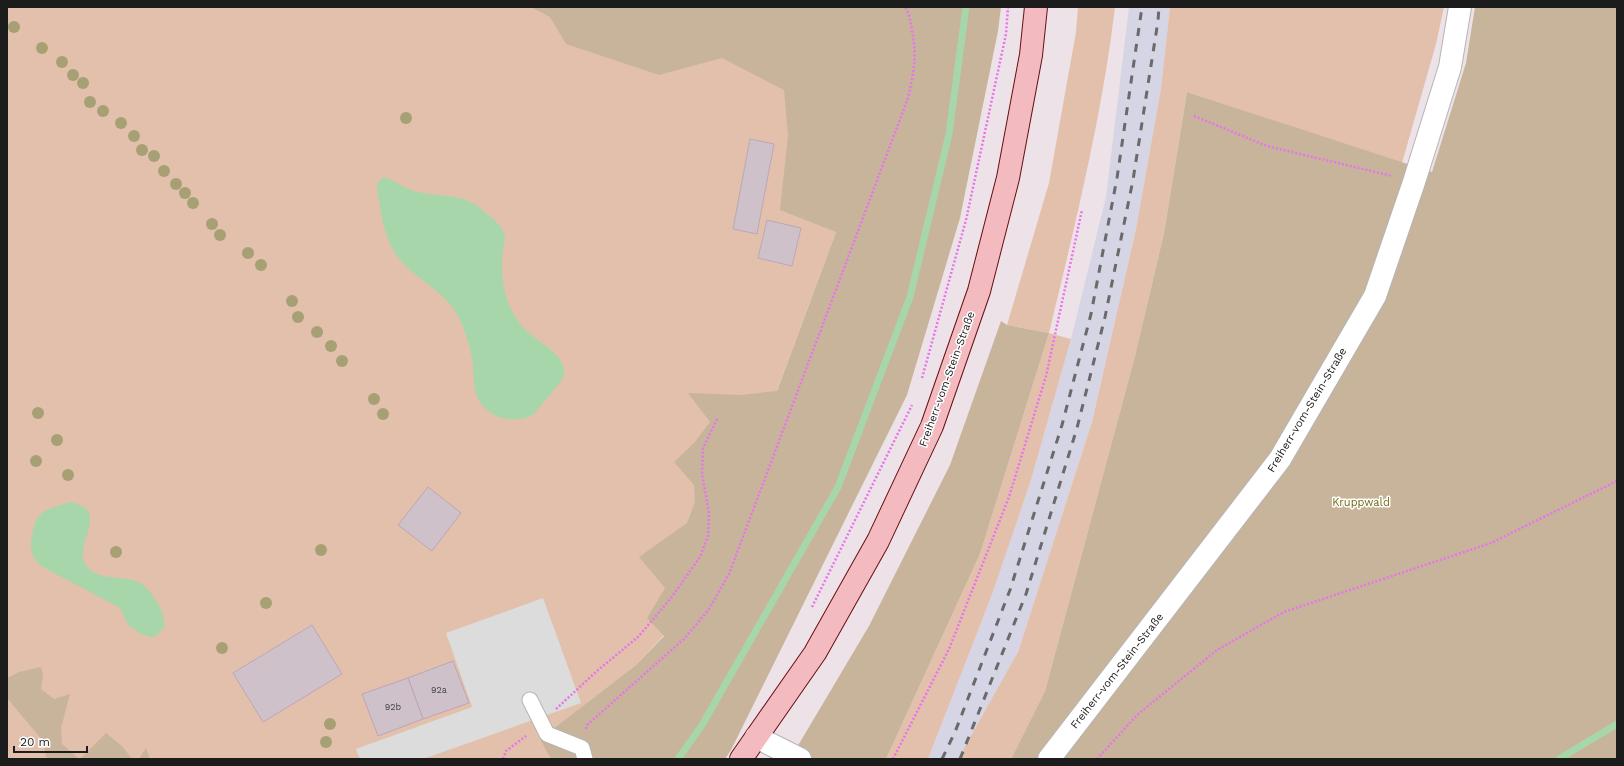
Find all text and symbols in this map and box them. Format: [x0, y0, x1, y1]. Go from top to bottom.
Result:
street label: Freiherr-vom-Stein-Straße [916, 310, 978, 448]
street label: Freiherr-vom-Stein-Straße [1265, 345, 1349, 475]
park label: Kruppwald [1332, 496, 1390, 509]
street label: Freiherr-vom-Stein-Straße [1068, 611, 1166, 731]
house number: 92a [431, 685, 447, 695]
house number: 92b [385, 702, 402, 712]
scale bar [14, 728, 87, 754]
text: 20 m [20, 735, 50, 749]

